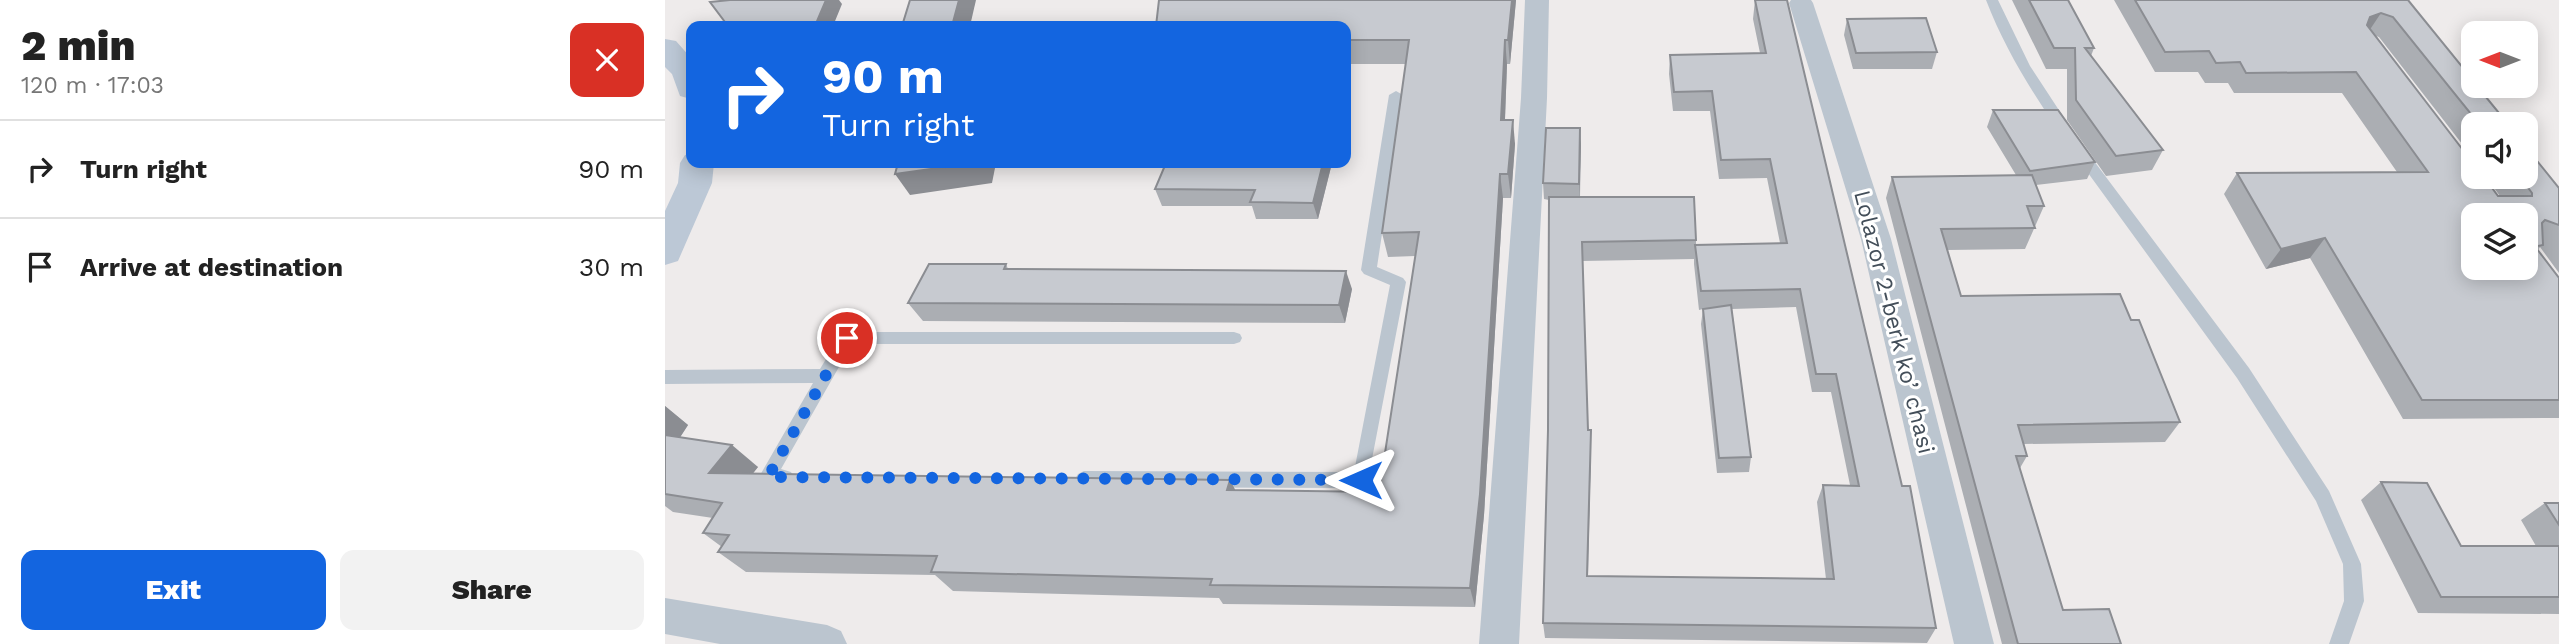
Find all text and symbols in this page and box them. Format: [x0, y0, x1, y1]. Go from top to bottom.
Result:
text: 2 min [21, 21, 135, 70]
north arrow [2461, 21, 2537, 98]
map controls [2461, 21, 2538, 280]
button: close [570, 23, 644, 97]
text: 90 m [822, 47, 944, 105]
icon: right [707, 49, 798, 140]
text: 120 m · 17:03 [21, 72, 164, 99]
text: Turn right [822, 106, 974, 144]
button: sound [2461, 112, 2538, 189]
icon: right [21, 150, 59, 188]
text: Turn right [80, 154, 207, 184]
text: 90 m [578, 154, 644, 184]
street label: Lolazor 2-berk koʼchasi [1848, 187, 1940, 457]
button: layers [2461, 203, 2538, 280]
icon: arrive [21, 248, 59, 286]
text: Arrive at destination [80, 252, 343, 282]
text: 30 m [579, 252, 644, 282]
pin [817, 308, 877, 368]
icon: arrive [828, 319, 866, 357]
position arrow [1324, 443, 1398, 517]
button: Exit [21, 550, 326, 630]
button: Share [340, 550, 644, 630]

